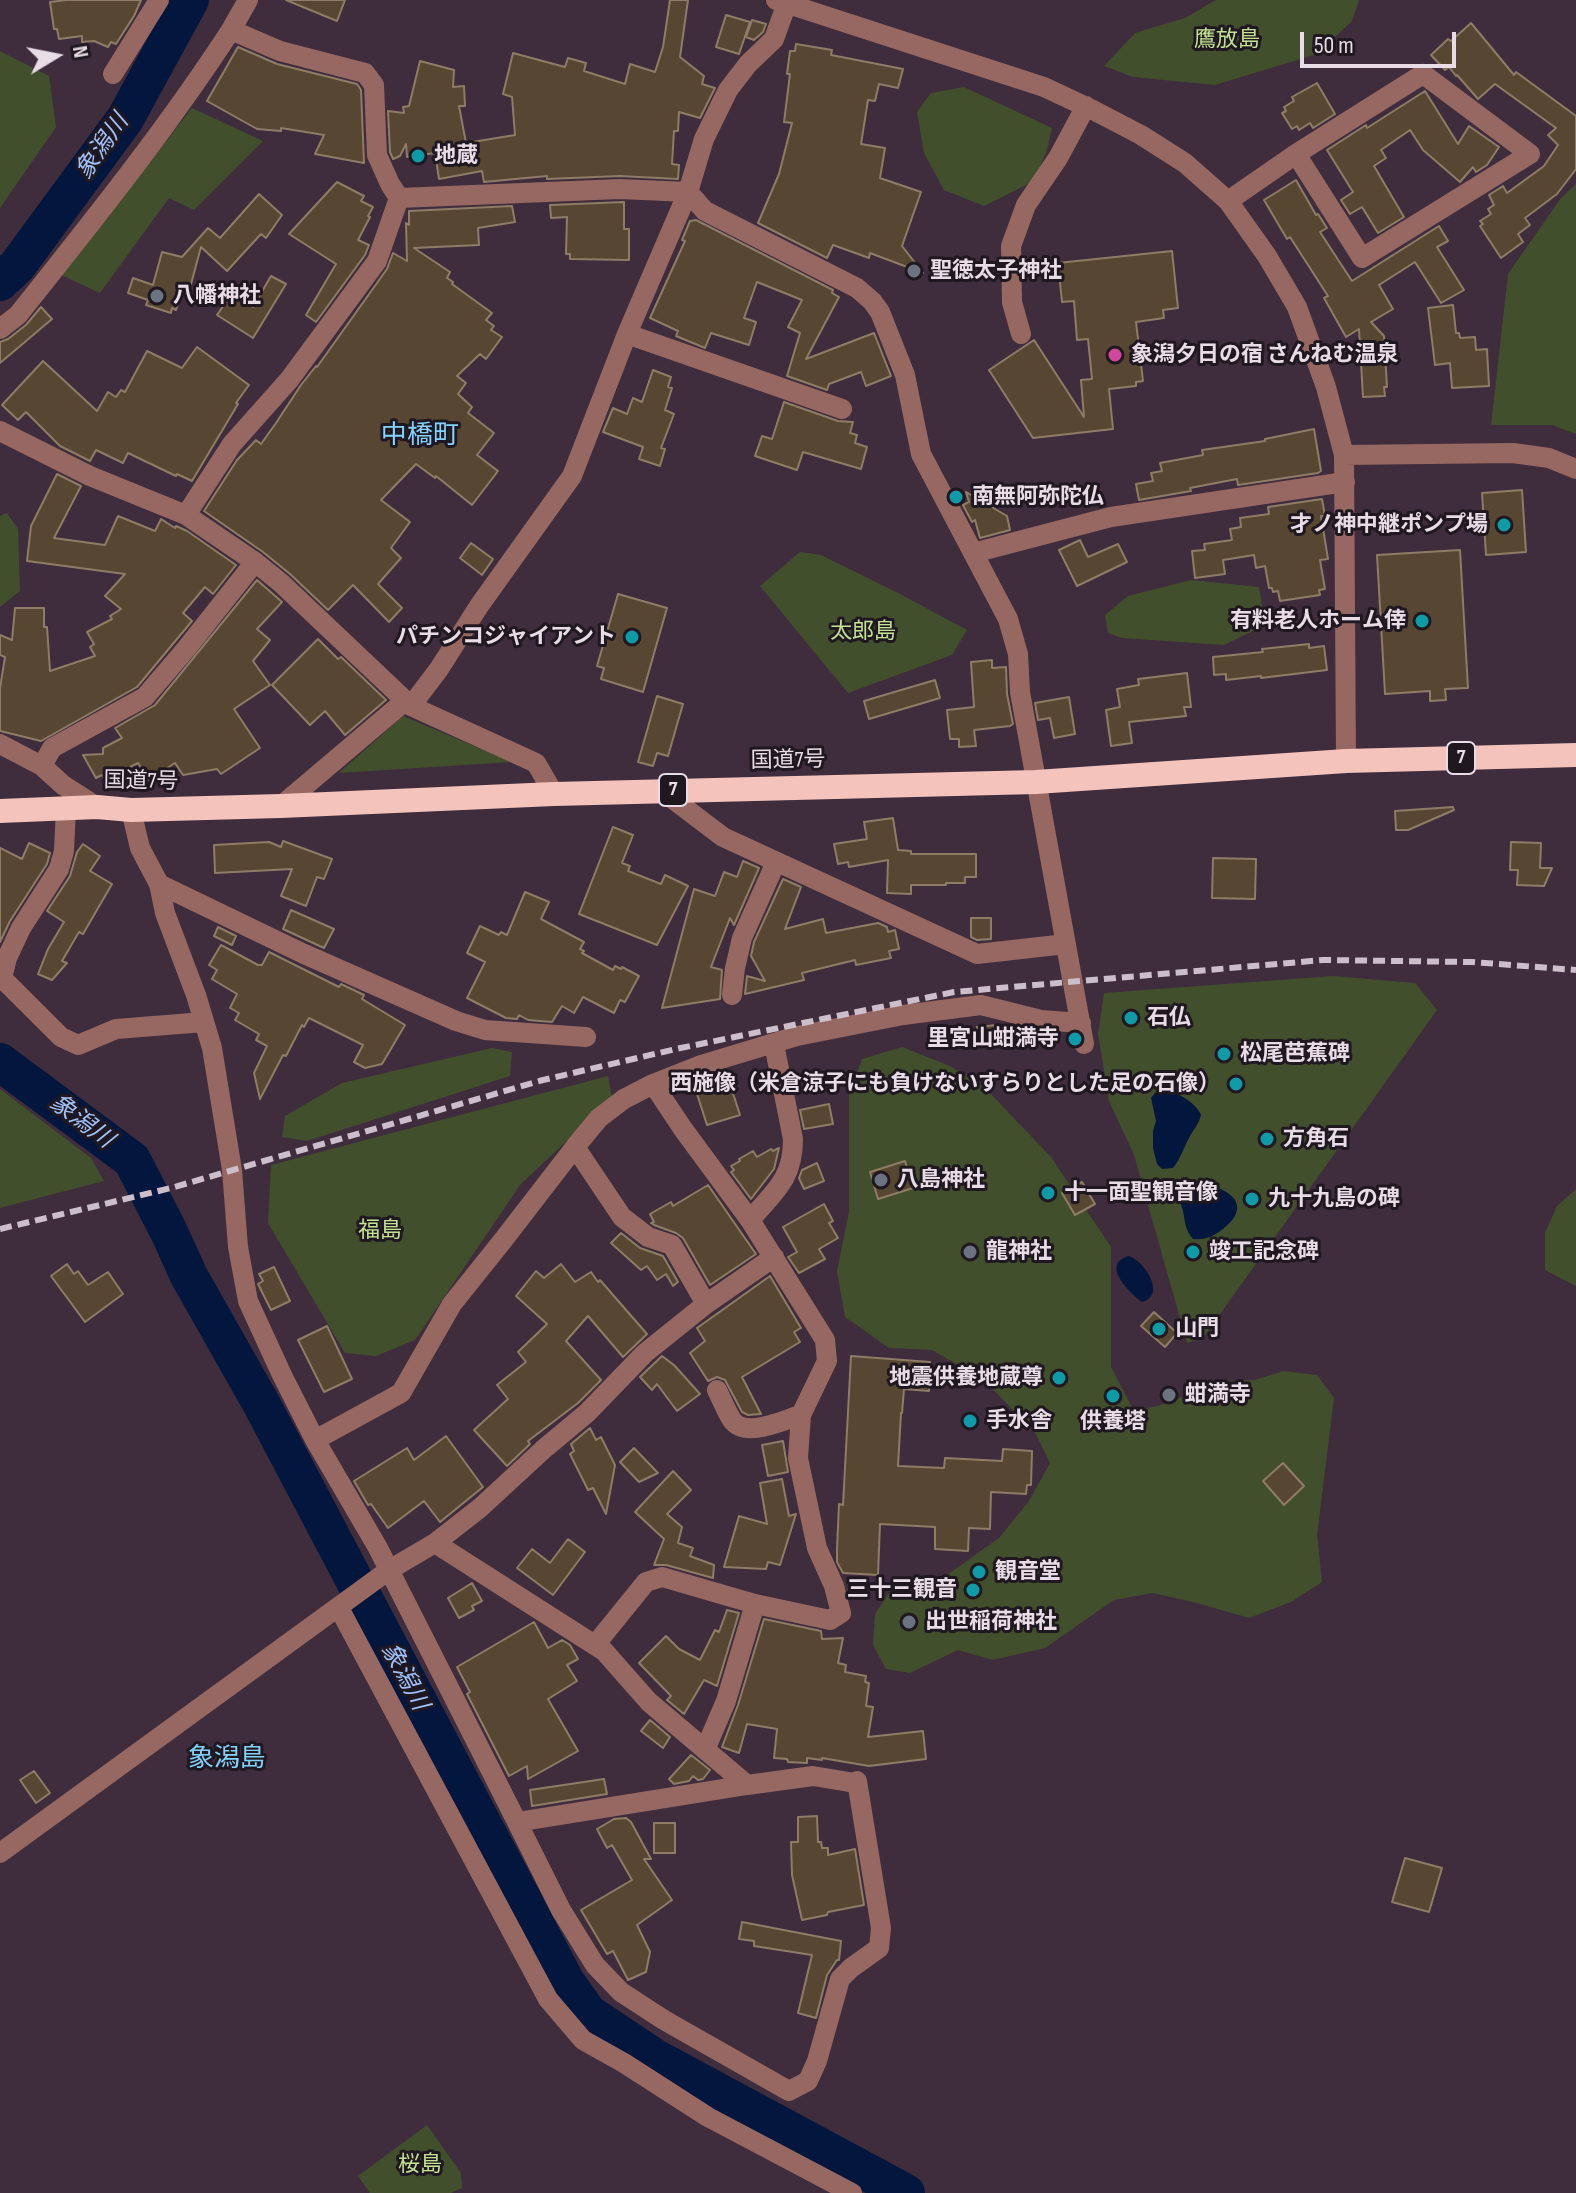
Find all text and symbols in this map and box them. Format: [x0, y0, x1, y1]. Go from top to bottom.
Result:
north arrow [16, 16, 96, 96]
scale bar [1304, 16, 1460, 66]
park label: 鷹放島 [1194, 27, 1260, 53]
text: 50 m [1314, 31, 1354, 60]
text: N [66, 44, 94, 60]
water label: 象潟川 [71, 109, 135, 185]
place label: 地蔵 [434, 143, 478, 169]
marker: 地蔵 [409, 147, 427, 165]
place label: 聖徳太子神社 [930, 258, 1062, 284]
marker: 聖徳太子神社 [905, 262, 923, 280]
place label: 八幡神社 [173, 283, 261, 309]
marker: 八幡神社 [148, 287, 166, 305]
place label: 象潟夕日の宿 さんねむ温泉 [1131, 342, 1398, 368]
marker: 象潟夕日の宿 さんねむ温泉 [1106, 346, 1124, 364]
district label: 中橋町 [381, 420, 459, 452]
place label: 南無阿弥陀仏 [972, 484, 1104, 510]
marker: 南無阿弥陀仏 [947, 488, 965, 506]
place label: 才ノ神中継ポンプ場 [1290, 512, 1488, 538]
marker: 才ノ神中継ポンプ場 [1495, 516, 1513, 534]
place label: 有料老人ホーム倖 [1230, 608, 1406, 634]
marker: 有料老人ホーム倖 [1413, 612, 1431, 630]
park label: 太郎島 [830, 619, 896, 645]
place label: パチンコジャイアント [396, 624, 616, 650]
marker: パチンコジャイアント [623, 628, 641, 646]
road number: 7 [1447, 742, 1475, 774]
street label: 国道7号 [750, 747, 826, 775]
street label: 国道7号 [103, 768, 179, 796]
road number: 7 [659, 774, 687, 806]
place label: 石仏 [1147, 1005, 1191, 1031]
marker: 石仏 [1122, 1009, 1140, 1027]
place label: 里宮山蚶満寺 [927, 1026, 1059, 1052]
marker: 里宮山蚶満寺 [1066, 1030, 1084, 1048]
place label: 松尾芭蕉碑 [1240, 1041, 1350, 1067]
marker: 松尾芭蕉碑 [1215, 1045, 1233, 1063]
place label: 西施像（米倉涼子にも負けないすらりとした足の石像） [670, 1071, 1220, 1097]
marker: 西施像（米倉涼子にも負けないすらりとした足の石像） [1227, 1075, 1245, 1093]
water label: 象潟川 [44, 1089, 118, 1155]
place label: 方角石 [1283, 1126, 1349, 1152]
marker: 方角石 [1258, 1130, 1276, 1148]
place label: 八島神社 [897, 1167, 985, 1193]
marker: 八島神社 [872, 1171, 890, 1189]
place label: 十一面聖観音像 [1064, 1180, 1218, 1206]
marker: 十一面聖観音像 [1039, 1184, 1057, 1202]
place label: 九十九島の碑 [1268, 1186, 1400, 1212]
marker: 九十九島の碑 [1243, 1190, 1261, 1208]
park label: 福島 [358, 1218, 402, 1244]
place label: 龍神社 [986, 1239, 1052, 1265]
place label: 竣工記念碑 [1209, 1239, 1319, 1265]
marker: 龍神社 [961, 1243, 979, 1261]
marker: 竣工記念碑 [1184, 1243, 1202, 1261]
place label: 山門 [1175, 1316, 1219, 1342]
marker: 山門 [1150, 1320, 1168, 1338]
place label: 地震供養地蔵尊 [889, 1365, 1043, 1391]
marker: 地震供養地蔵尊 [1050, 1369, 1068, 1387]
place label: 蚶満寺 [1185, 1382, 1251, 1408]
marker: 蚶満寺 [1160, 1386, 1178, 1404]
marker: 供養塔 [1104, 1387, 1122, 1405]
place label: 手水舎 [986, 1408, 1052, 1434]
place label: 供養塔 [1080, 1409, 1146, 1435]
marker: 手水舎 [961, 1412, 979, 1430]
place label: 観音堂 [995, 1559, 1061, 1585]
marker: 観音堂 [970, 1563, 988, 1581]
place label: 三十三観音 [847, 1577, 957, 1603]
marker: 三十三観音 [964, 1581, 982, 1599]
place label: 出世稲荷神社 [925, 1609, 1057, 1635]
marker: 出世稲荷神社 [900, 1613, 918, 1631]
water label: 象潟川 [374, 1638, 434, 1716]
district label: 象潟島 [188, 1743, 266, 1775]
park label: 桜島 [398, 2152, 442, 2178]

